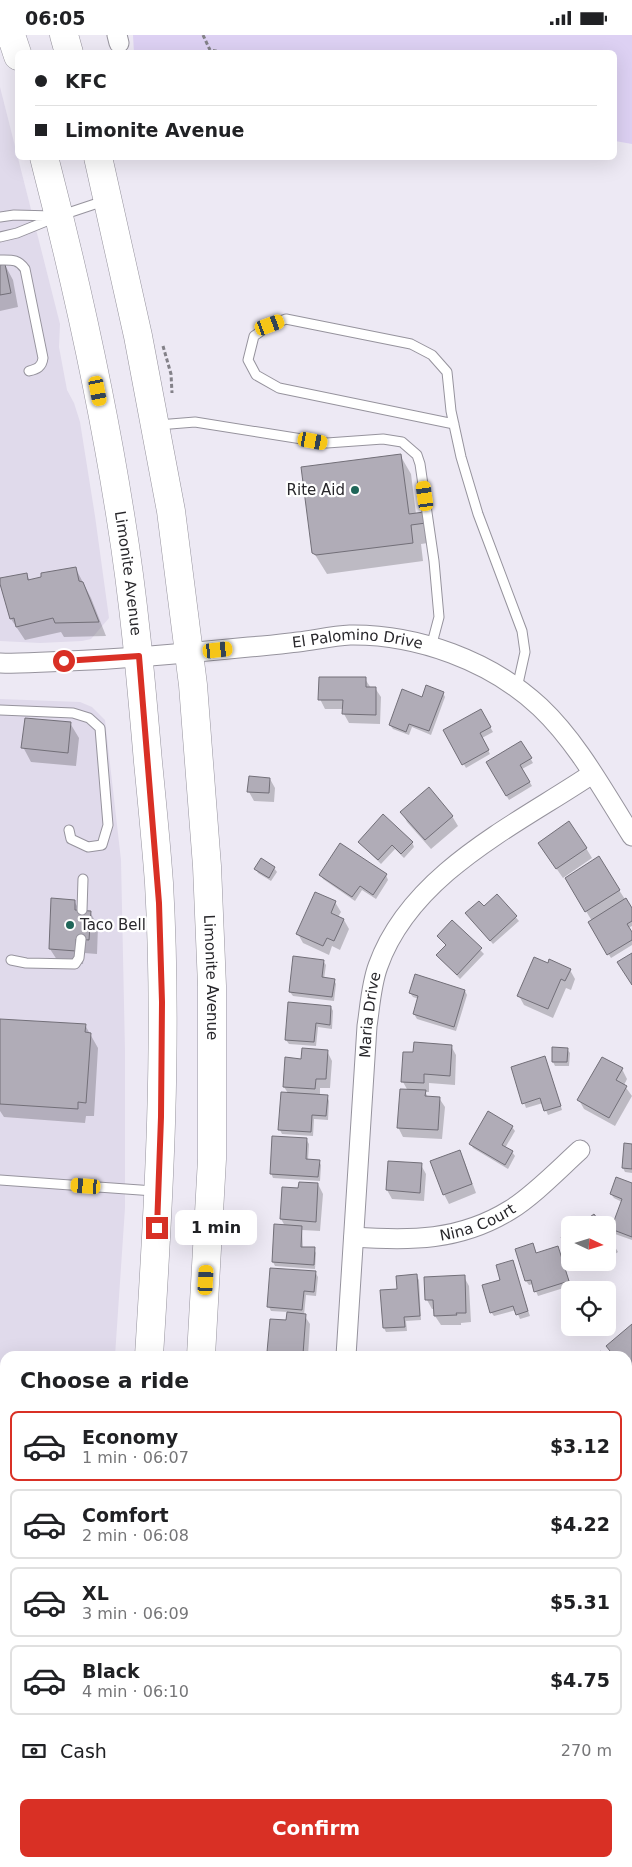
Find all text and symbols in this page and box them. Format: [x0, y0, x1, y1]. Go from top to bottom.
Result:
text: 06:05 [25, 7, 85, 29]
text: KFC [65, 70, 107, 92]
text: Limonite Avenue [65, 119, 244, 141]
car [253, 313, 286, 337]
car [87, 375, 108, 407]
car [296, 431, 329, 451]
car [415, 480, 434, 512]
place label: Rite Aid [287, 481, 345, 499]
marker: Rite Aid [349, 484, 361, 496]
street label: Limonite Avenue [111, 510, 145, 637]
street label: El Palomino Drive [291, 626, 425, 653]
car [202, 641, 233, 659]
route start [53, 650, 75, 672]
street label: Limonite Avenue [200, 914, 221, 1040]
place label: Taco Bell [79, 916, 146, 934]
marker: Taco Bell [64, 919, 76, 931]
street label: Maria Drive [356, 970, 385, 1058]
car [70, 1177, 101, 1195]
street label: Nina Court [438, 1200, 519, 1245]
callout: 1 min [174, 1211, 257, 1245]
north arrow [561, 1216, 616, 1271]
map controls [561, 1216, 616, 1336]
route end [146, 1217, 168, 1239]
text: 1 min [191, 1218, 241, 1237]
car [197, 1265, 214, 1295]
button: locate [561, 1281, 616, 1336]
text: Choose a ride [20, 1368, 189, 1393]
icon: car [22, 1424, 67, 1469]
text: Economy [82, 1426, 178, 1448]
text: $3.12 [550, 1435, 610, 1457]
text: 1 min · 06:07 [82, 1448, 189, 1467]
icon: car [22, 1502, 67, 1547]
text: Comfort [82, 1504, 169, 1526]
text: $4.22 [550, 1513, 610, 1535]
text: 2 min · 06:08 [82, 1526, 189, 1545]
icon: car [22, 1580, 67, 1625]
text: XL [82, 1582, 109, 1604]
text: $5.31 [550, 1591, 610, 1613]
text: 3 min · 06:09 [82, 1604, 189, 1623]
icon: car [22, 1658, 67, 1703]
text: Black [82, 1660, 140, 1682]
text: $4.75 [550, 1669, 610, 1691]
text: 4 min · 06:10 [82, 1682, 189, 1701]
icon: cash [20, 1737, 48, 1765]
text: Cash [60, 1740, 107, 1762]
text: 270 m [561, 1741, 612, 1760]
button: Confirm [20, 1799, 612, 1857]

